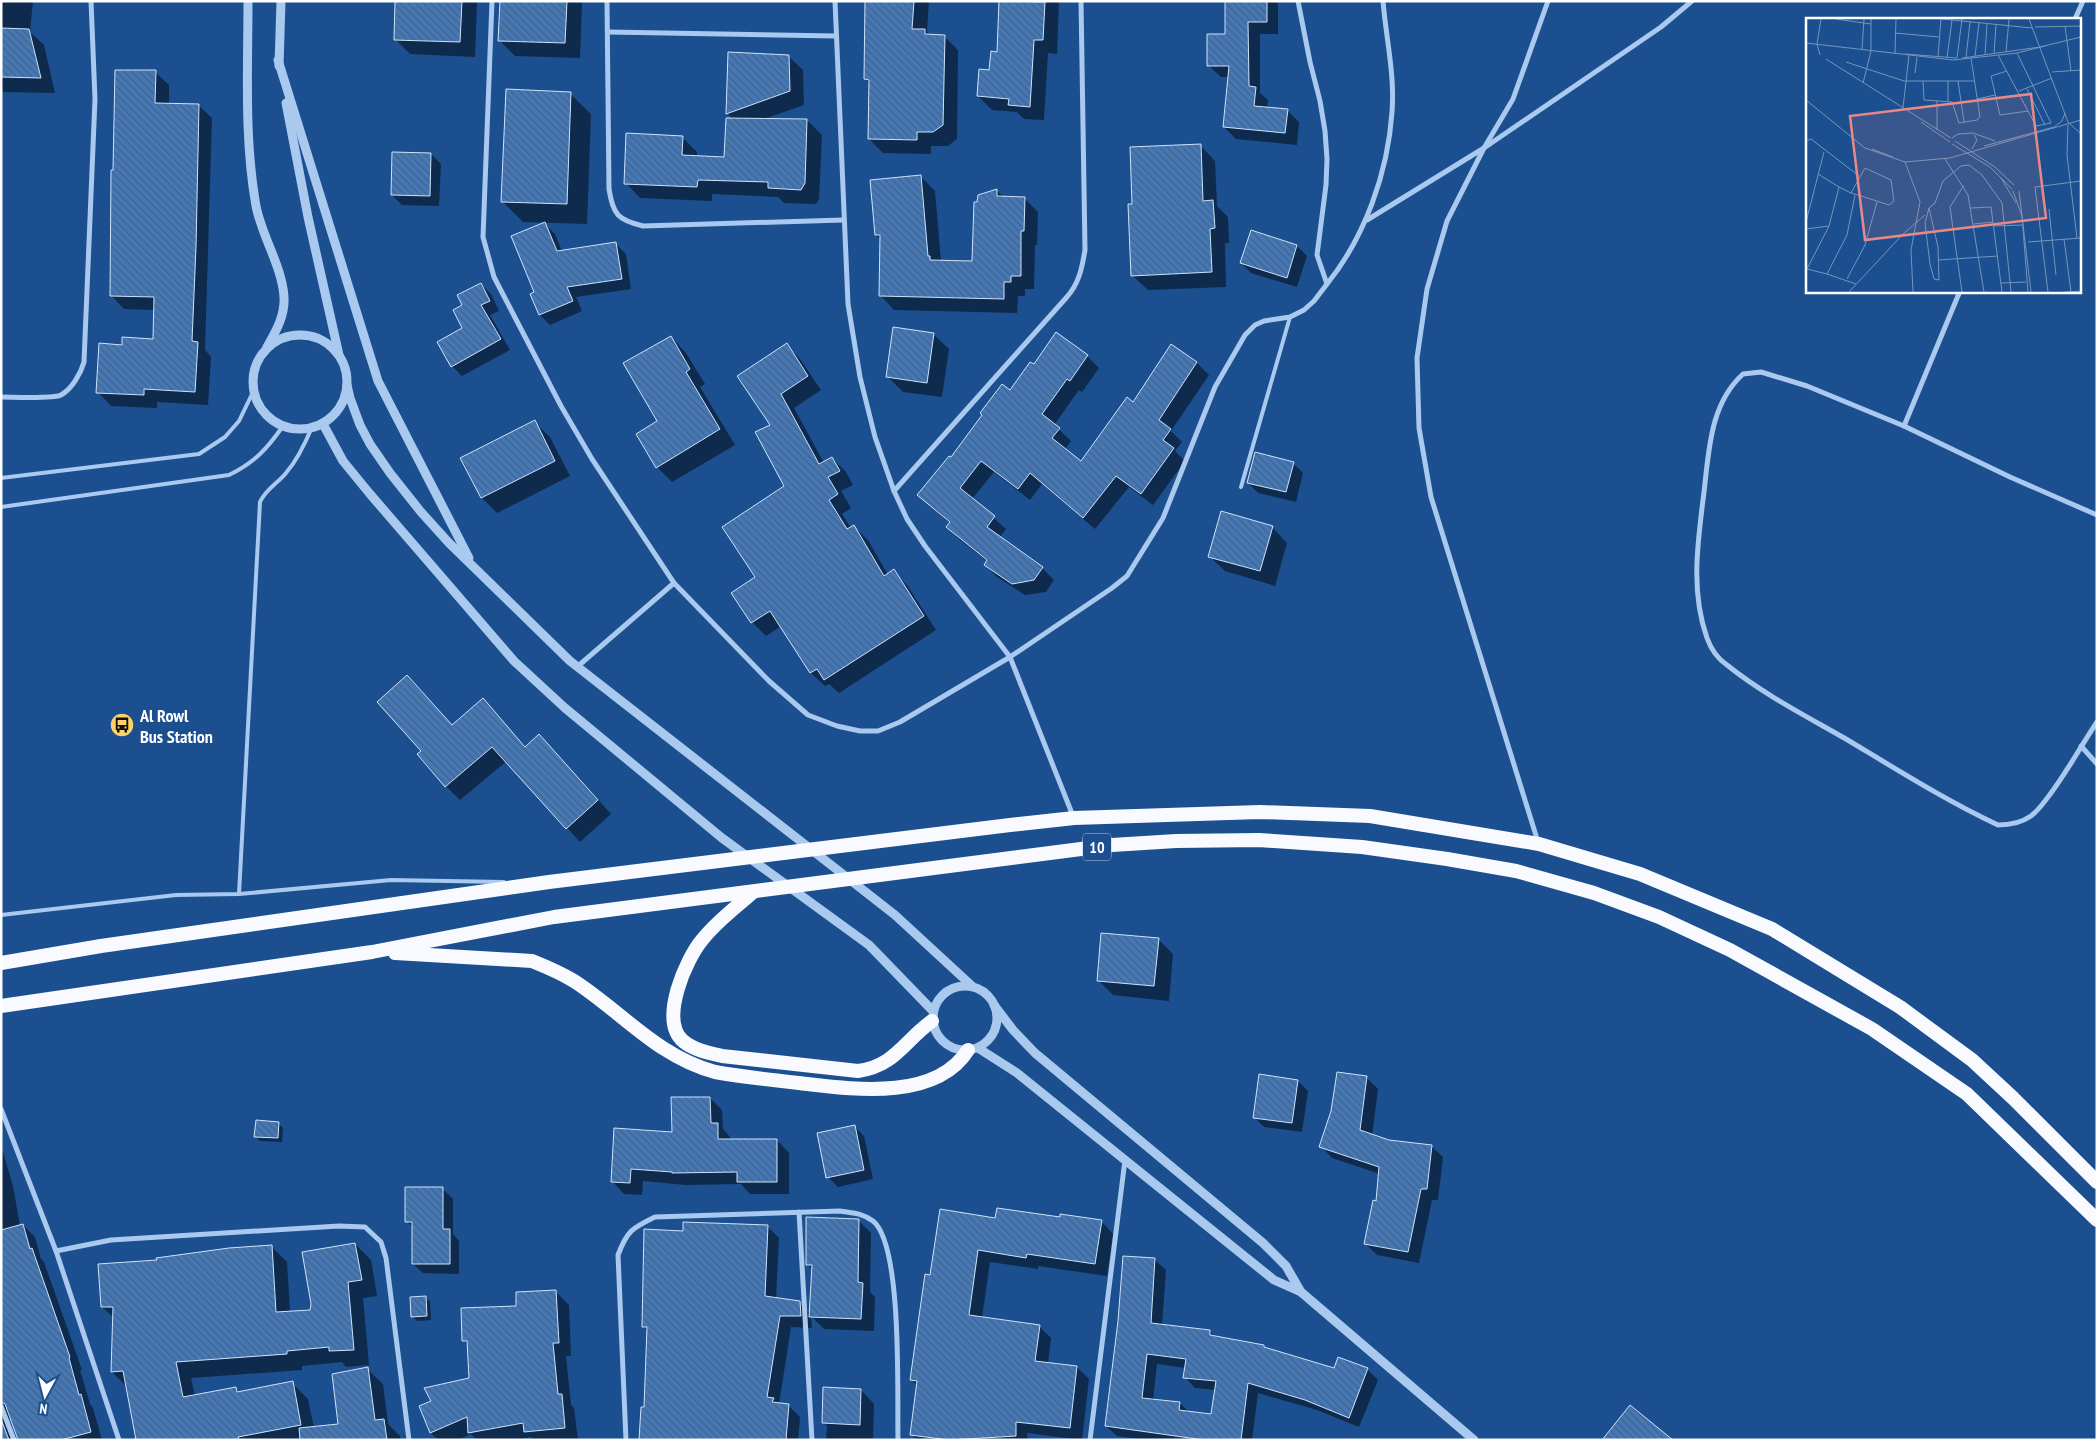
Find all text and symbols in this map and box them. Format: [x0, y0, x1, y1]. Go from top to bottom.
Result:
inset map [1806, 18, 2080, 292]
place label: Al Rowl Bus Station [139, 704, 213, 748]
bus stop icon: Al Rowl Bus Station [109, 712, 135, 738]
road number: 10 [1083, 834, 1111, 860]
north arrow [20, 1371, 70, 1421]
text: N [39, 1400, 48, 1418]

